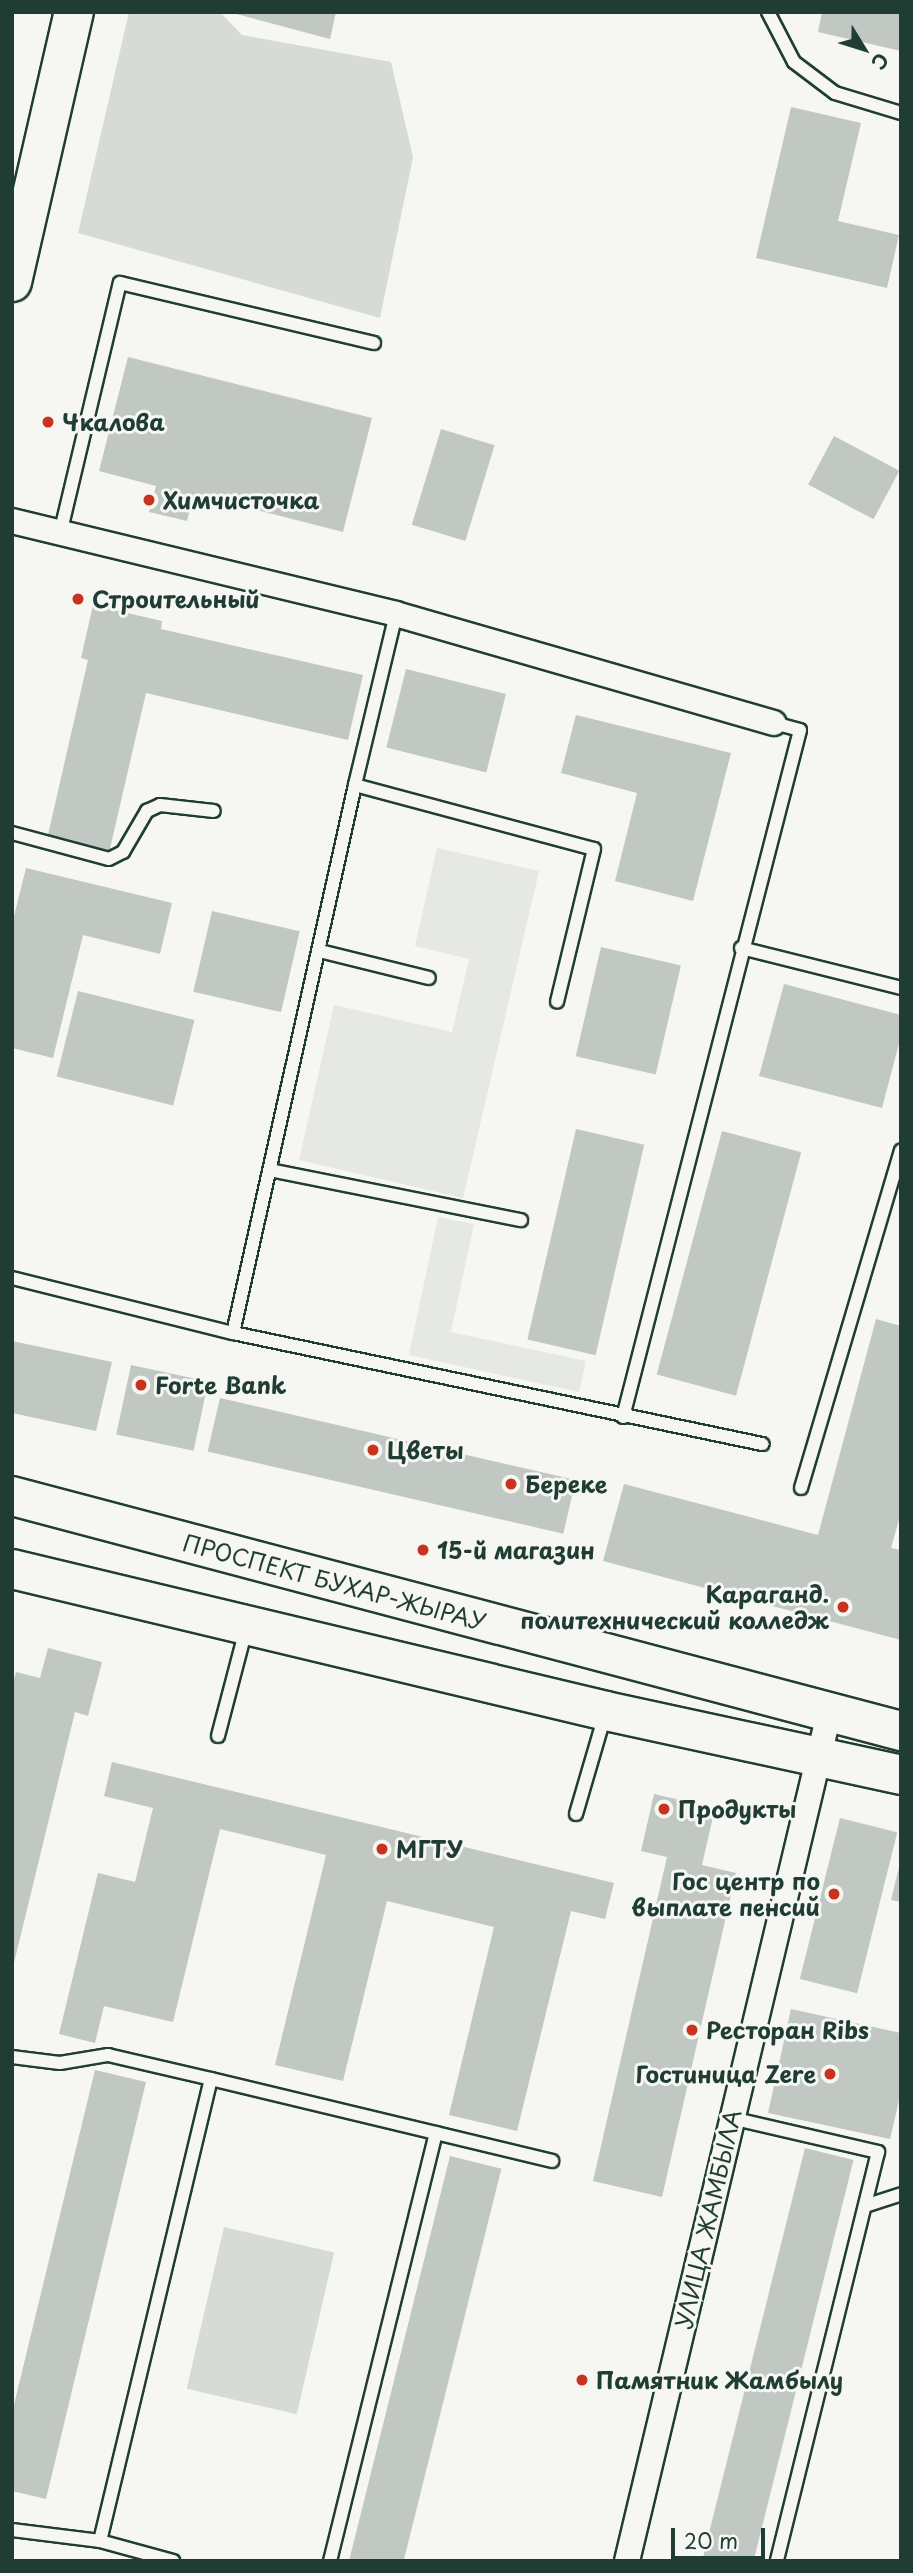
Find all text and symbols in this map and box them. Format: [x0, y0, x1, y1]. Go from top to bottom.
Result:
north arrow [829, 14, 899, 84]
text: С [865, 48, 896, 76]
place label: Чкалова [62, 408, 165, 436]
marker: Чкалова [40, 414, 56, 430]
place label: Химчисточка [163, 486, 320, 514]
marker: Химчисточка [141, 492, 157, 508]
place label: Строительный [92, 585, 260, 613]
marker: Строительный [70, 591, 86, 607]
place label: Forte Bank [155, 1371, 286, 1399]
marker: Forte Bank [133, 1377, 149, 1393]
place label: Цветы [387, 1436, 464, 1464]
marker: Цветы [365, 1442, 381, 1458]
place label: Береке [525, 1470, 607, 1498]
marker: Береке [503, 1476, 519, 1492]
street label: ПРОСПЕКТ БУХАР-ЖЫРАУ [179, 1528, 489, 1636]
place label: 15-й магазин [437, 1536, 596, 1564]
marker: 15-й магазин [415, 1542, 431, 1558]
place label: Караганд. политехнический колледж [520, 1580, 829, 1634]
marker: Караганд. политехнический колледж [835, 1599, 851, 1615]
place label: Продукты [678, 1795, 796, 1823]
marker: Продукты [656, 1801, 672, 1817]
place label: МГТУ [396, 1835, 463, 1863]
marker: МГТУ [374, 1841, 390, 1857]
place label: Гос центр по выплате пенсий [632, 1867, 820, 1921]
marker: Гос центр по выплате пенсий [826, 1886, 842, 1902]
place label: Ресторан Ribs [706, 2016, 870, 2044]
marker: Ресторан Ribs [684, 2022, 700, 2038]
place label: Гостиница Zere [635, 2060, 816, 2088]
marker: Гостиница Zere [822, 2066, 838, 2082]
street label: УЛИЦА ЖАМБЫЛА [669, 2107, 747, 2331]
place label: Памятник Жамбылу [596, 2366, 845, 2394]
marker: Памятник Жамбылу [574, 2372, 590, 2388]
scale bar [675, 2514, 769, 2558]
text: 20 m [684, 2524, 738, 2556]

